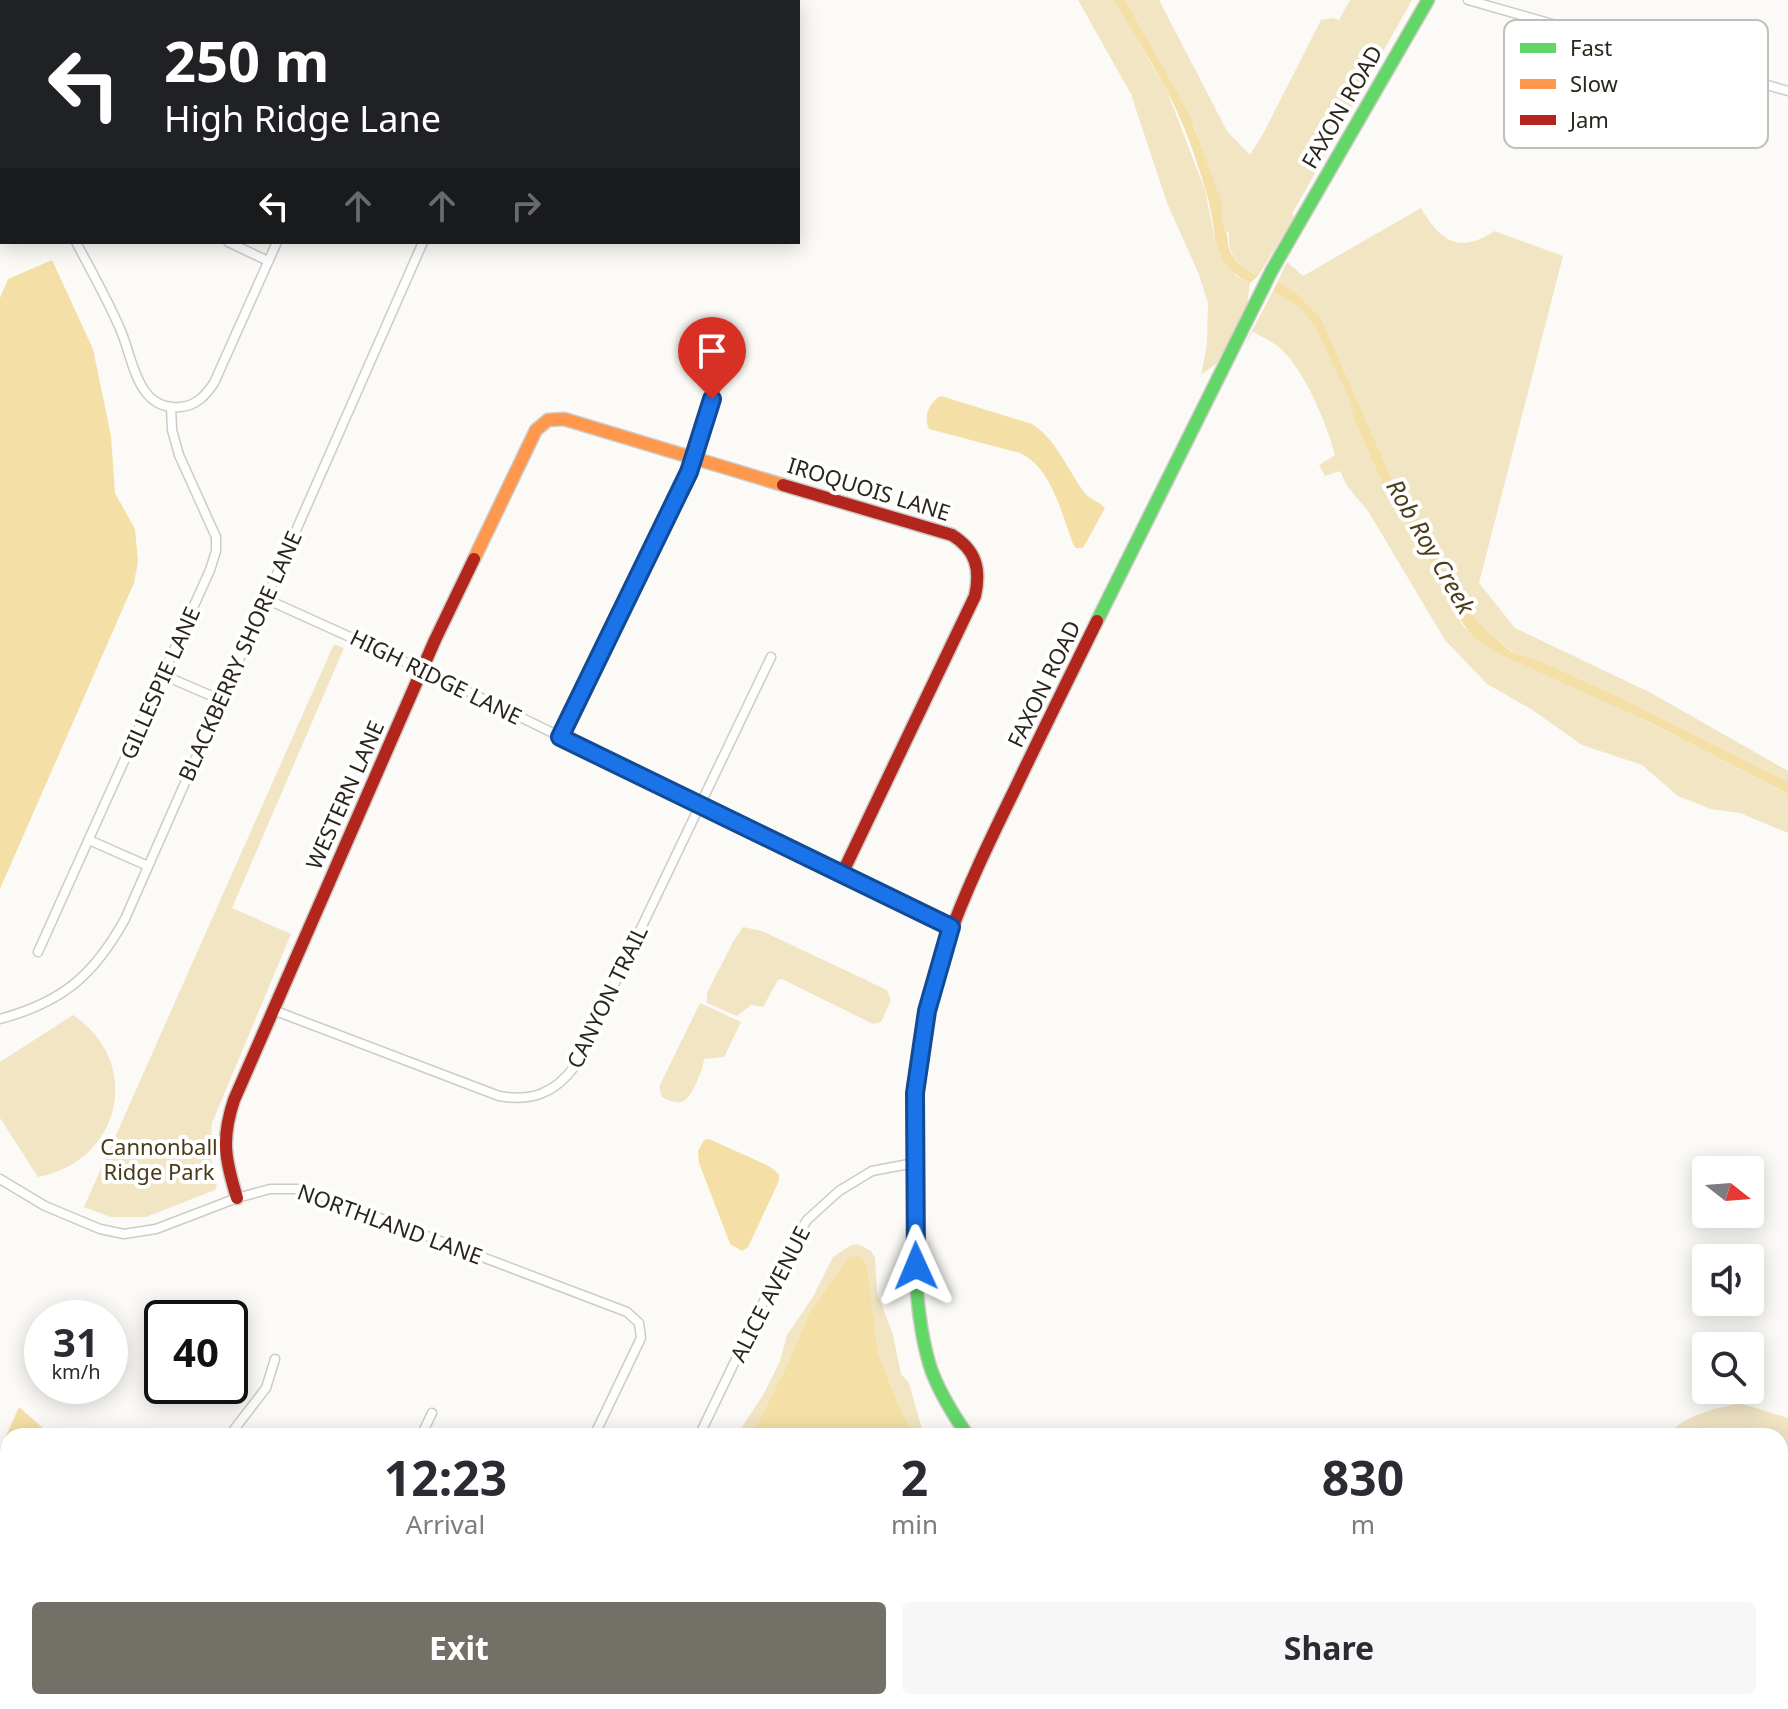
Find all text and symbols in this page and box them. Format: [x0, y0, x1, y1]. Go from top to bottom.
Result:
legend [1504, 20, 1768, 148]
text: 250 m [164, 22, 329, 98]
icon: left [32, 32, 136, 136]
text: Fast [1570, 32, 1612, 62]
street label: FAXON ROAD [1294, 39, 1389, 174]
text: Slow [1570, 68, 1619, 98]
text: High Ridge Lane [164, 94, 441, 143]
text: Jam [1568, 104, 1609, 134]
icon: left [252, 184, 296, 228]
icon: ahead [336, 184, 380, 228]
icon: ahead [420, 184, 464, 228]
icon: right [504, 184, 548, 228]
pin [678, 317, 746, 399]
icon: arrive [690, 329, 734, 373]
street label: IROQUOIS LANE [784, 449, 954, 527]
water label: Rob Roy Creek [1379, 473, 1484, 621]
street label: BLACKBERRY SHORE LANE [170, 526, 308, 785]
street label: GILLESPIE LANE [112, 602, 206, 764]
street label: FAXON ROAD [999, 615, 1087, 752]
street label: HIGH RIDGE LANE [346, 622, 527, 731]
street label: WESTERN LANE [298, 715, 390, 874]
street label: CANYON TRAIL [559, 920, 654, 1073]
park label: Cannonball Ridge Park [100, 1131, 218, 1186]
north arrow [1692, 1156, 1764, 1228]
map controls [1692, 1156, 1764, 1404]
street label: NORTHLAND LANE [294, 1176, 487, 1270]
street label: ALICE AVENUE [722, 1221, 816, 1367]
position arrow [874, 1224, 958, 1308]
button: sound [1692, 1244, 1764, 1316]
speed limit sign: 40 [144, 1300, 248, 1404]
text: 31 [53, 1314, 99, 1369]
button: search [1692, 1332, 1764, 1404]
text: km/h [51, 1358, 101, 1385]
text: 12:23 [384, 1445, 507, 1510]
text: 2 [901, 1445, 928, 1510]
text: 830 [1322, 1445, 1404, 1510]
text: Arrival [406, 1506, 485, 1542]
text: min [891, 1506, 938, 1542]
text: m [1351, 1506, 1375, 1542]
button: Exit [32, 1602, 886, 1694]
button: Share [902, 1602, 1756, 1694]

